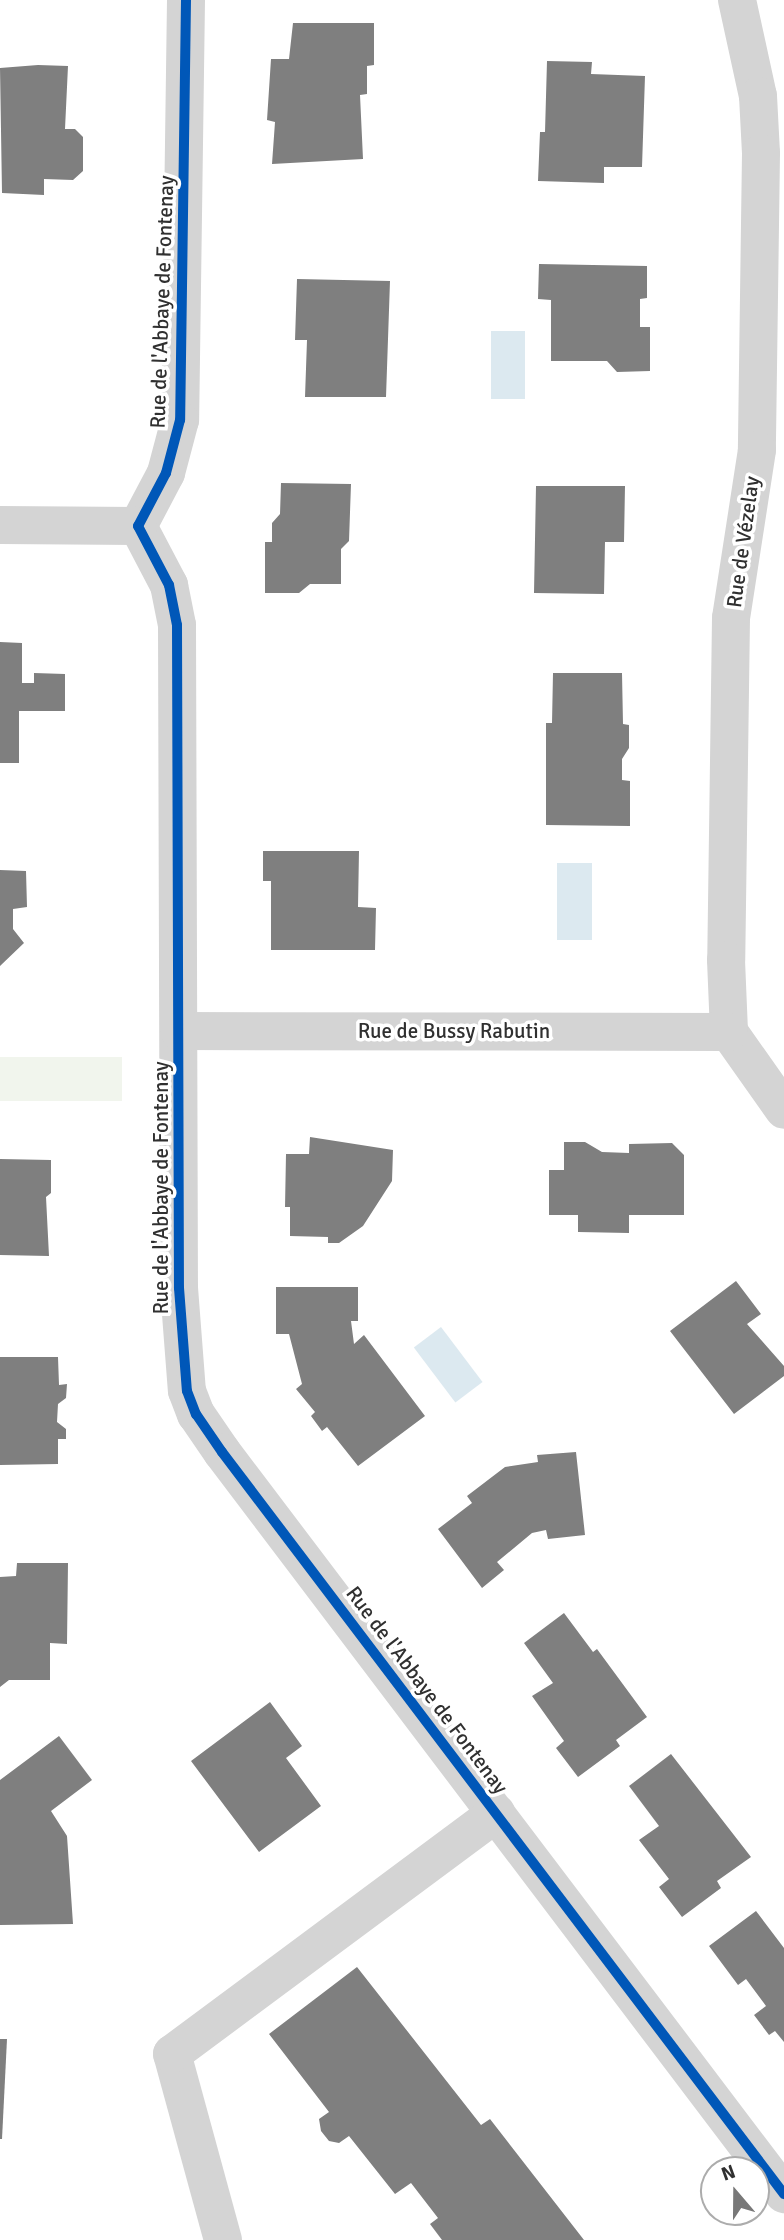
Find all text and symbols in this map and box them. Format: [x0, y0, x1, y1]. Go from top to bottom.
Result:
street label: Rue de l'Abbaye de Fontenay [145, 175, 179, 429]
street label: Rue de Vézelay [721, 475, 765, 609]
street label: Rue de Bussy Rabutin [358, 1018, 550, 1044]
street label: Rue de l'Abbaye de Fontenay [148, 1061, 174, 1315]
street label: Rue de l'Abbaye de Fontenay [341, 1581, 513, 1799]
north arrow [700, 2156, 770, 2226]
text: N [718, 2160, 739, 2187]

